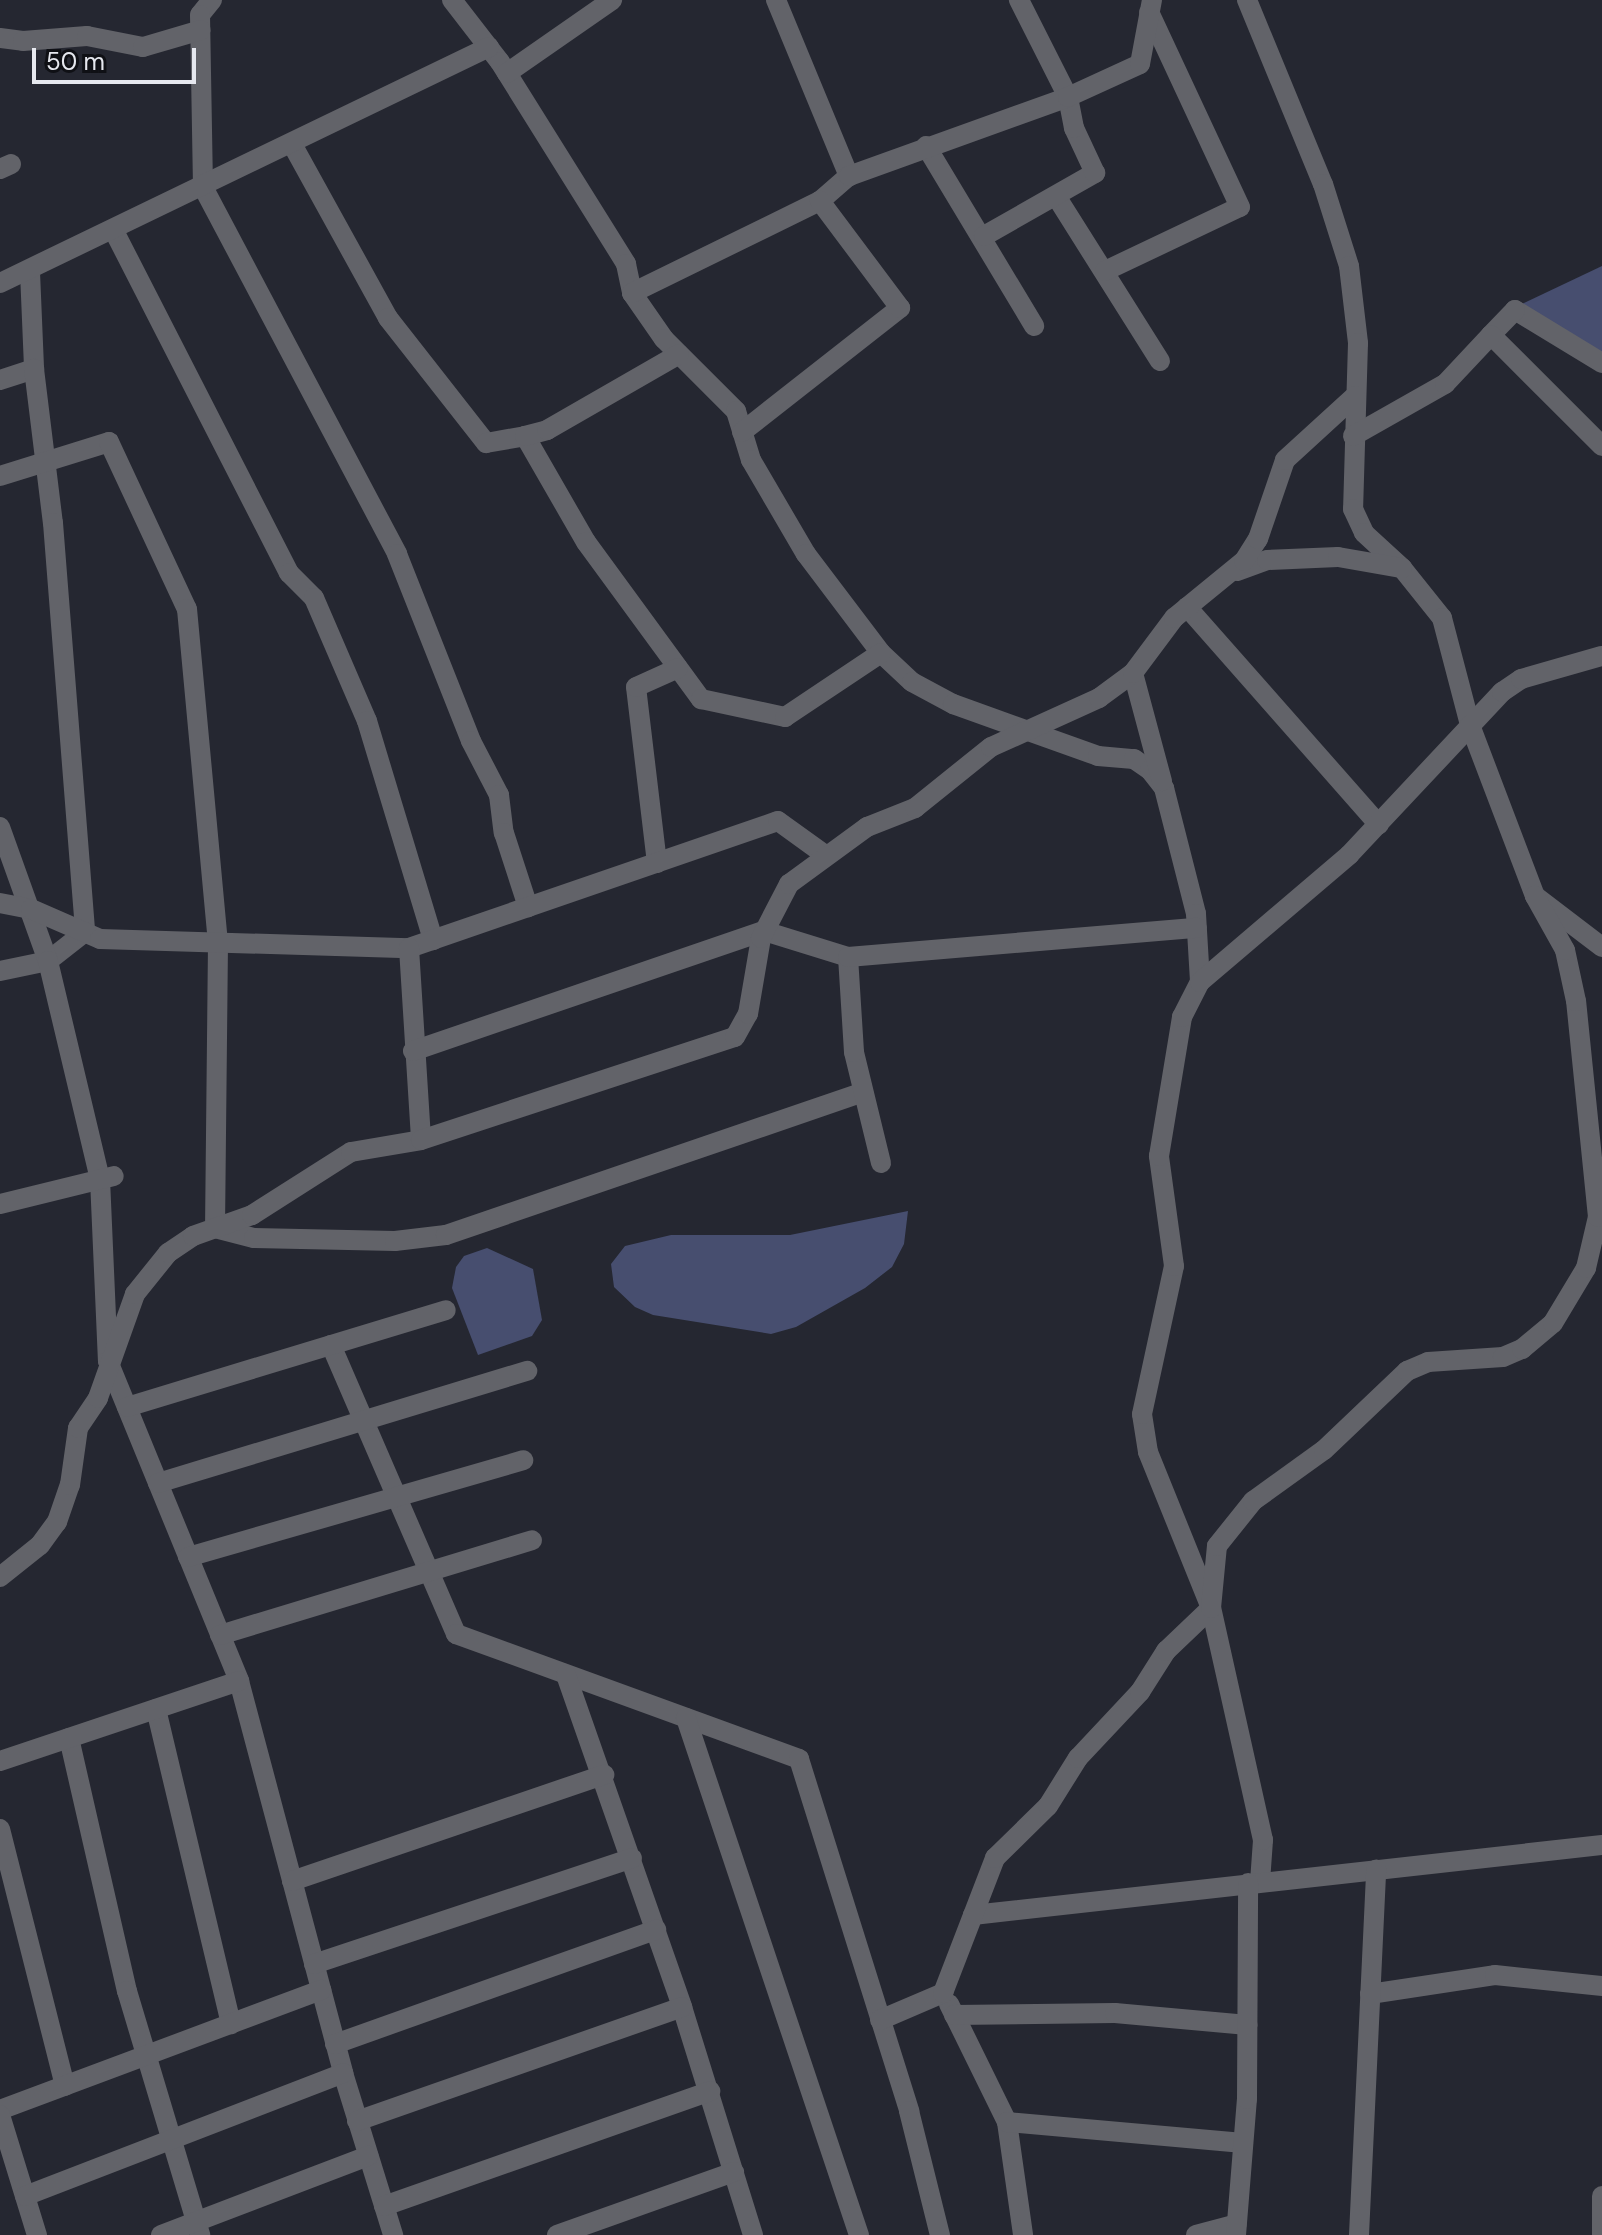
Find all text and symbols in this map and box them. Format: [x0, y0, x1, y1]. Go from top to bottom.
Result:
scale bar [36, 32, 200, 82]
text: 50 m [46, 46, 105, 77]

